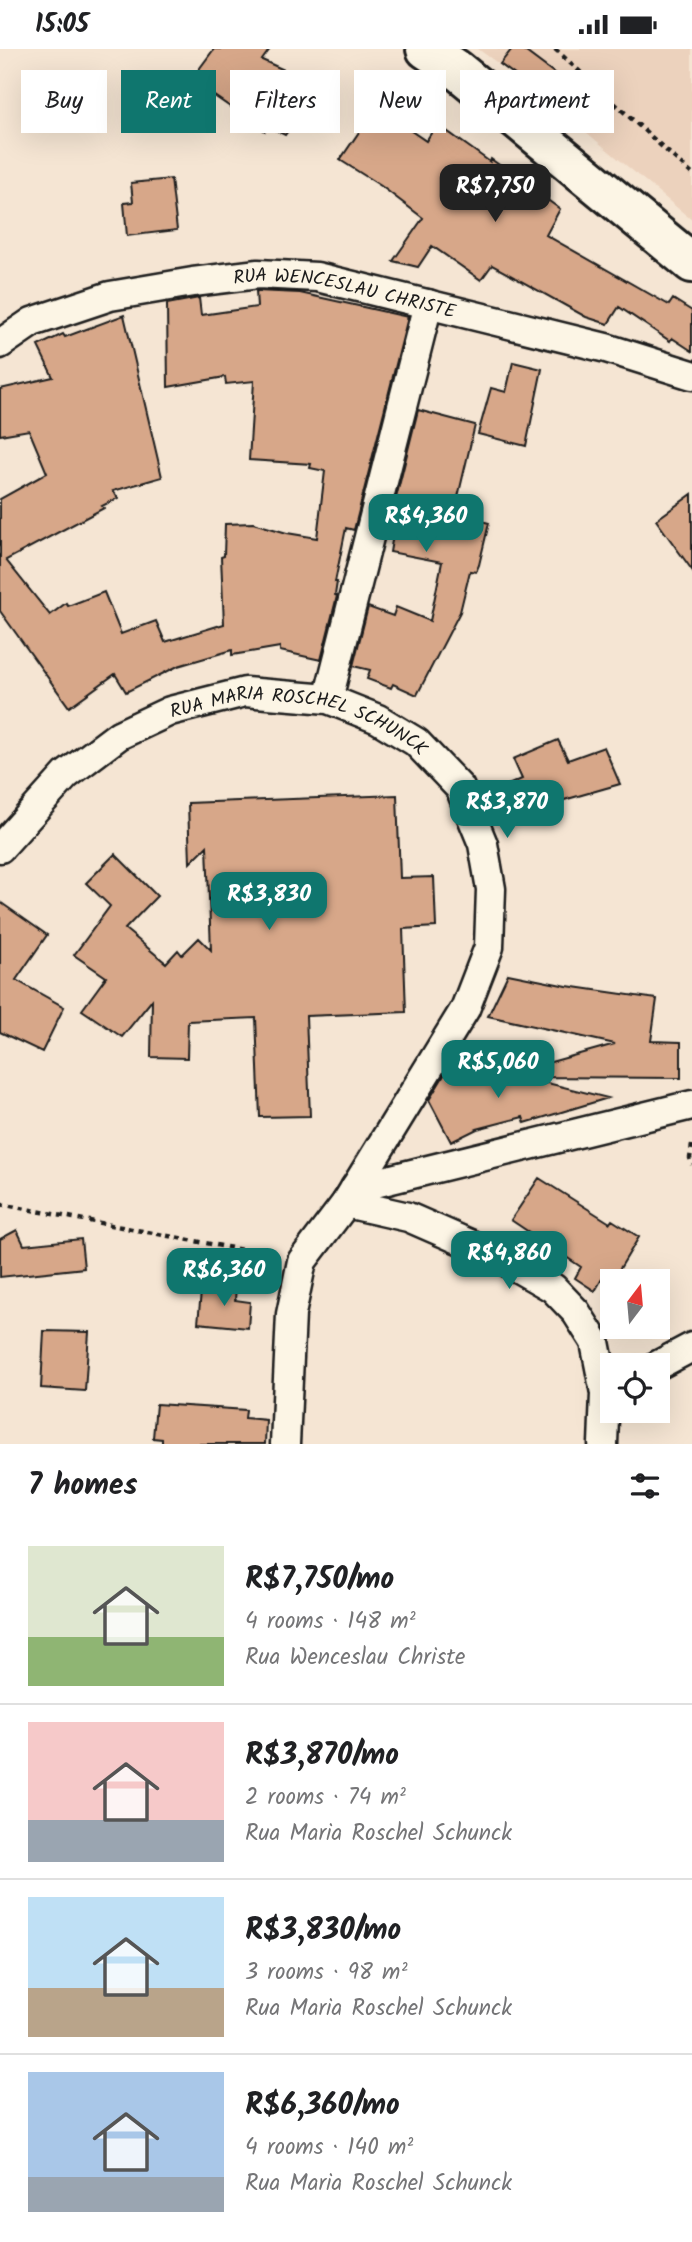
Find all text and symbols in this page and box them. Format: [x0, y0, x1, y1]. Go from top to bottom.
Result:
text: 15:05 [35, 4, 89, 46]
chip: Buy [21, 70, 107, 133]
chip: Rent [121, 70, 216, 133]
chip: Filters [230, 70, 340, 133]
chip: New [354, 70, 446, 133]
chip: Apartment [460, 70, 614, 133]
pin: R$7,750 [430, 165, 560, 224]
text: R$7,750 [456, 169, 534, 205]
street label: RUA WENCESLAU CHRISTE [232, 261, 459, 328]
pin: R$4,360 [361, 495, 491, 554]
text: R$4,360 [385, 499, 467, 535]
street label: RUA MARIA ROSCHEL SCHUNCK [167, 679, 435, 763]
pin: R$3,870 [442, 781, 572, 840]
text: R$3,870 [466, 785, 548, 821]
pin: R$3,830 [204, 873, 334, 932]
text: R$3,830 [227, 877, 311, 913]
pin: R$5,060 [433, 1041, 563, 1100]
text: R$5,060 [457, 1045, 539, 1081]
pin: R$4,860 [444, 1231, 574, 1291]
text: R$4,860 [467, 1236, 551, 1272]
pin: R$6,360 [159, 1249, 289, 1308]
text: R$6,360 [183, 1253, 265, 1289]
north arrow [600, 1269, 670, 1339]
map controls [600, 1269, 670, 1423]
button: locate [600, 1353, 670, 1423]
text: 7 homes [28, 1462, 138, 1510]
icon: filters [626, 1467, 664, 1505]
text: R$7,750/mo [245, 1556, 394, 1604]
icon: home [84, 1574, 168, 1658]
text: 4 rooms · 148 m² [245, 1604, 416, 1640]
text: Rua Wenceslau Christe [245, 1640, 465, 1676]
text: R$3,870/mo [245, 1732, 399, 1780]
icon: home [84, 1750, 168, 1834]
text: 2 rooms · 74 m² [245, 1780, 406, 1816]
text: Rua Maria Roschel Schunck [245, 1816, 512, 1852]
text: R$3,830/mo [245, 1907, 401, 1955]
icon: home [84, 1925, 168, 2009]
text: 3 rooms · 98 m² [245, 1955, 408, 1991]
text: Rua Maria Roschel Schunck [245, 1991, 512, 2027]
text: R$6,360/mo [245, 2082, 400, 2130]
icon: home [84, 2100, 168, 2184]
text: 4 rooms · 140 m² [245, 2130, 413, 2166]
text: Rua Maria Roschel Schunck [245, 2166, 512, 2202]

